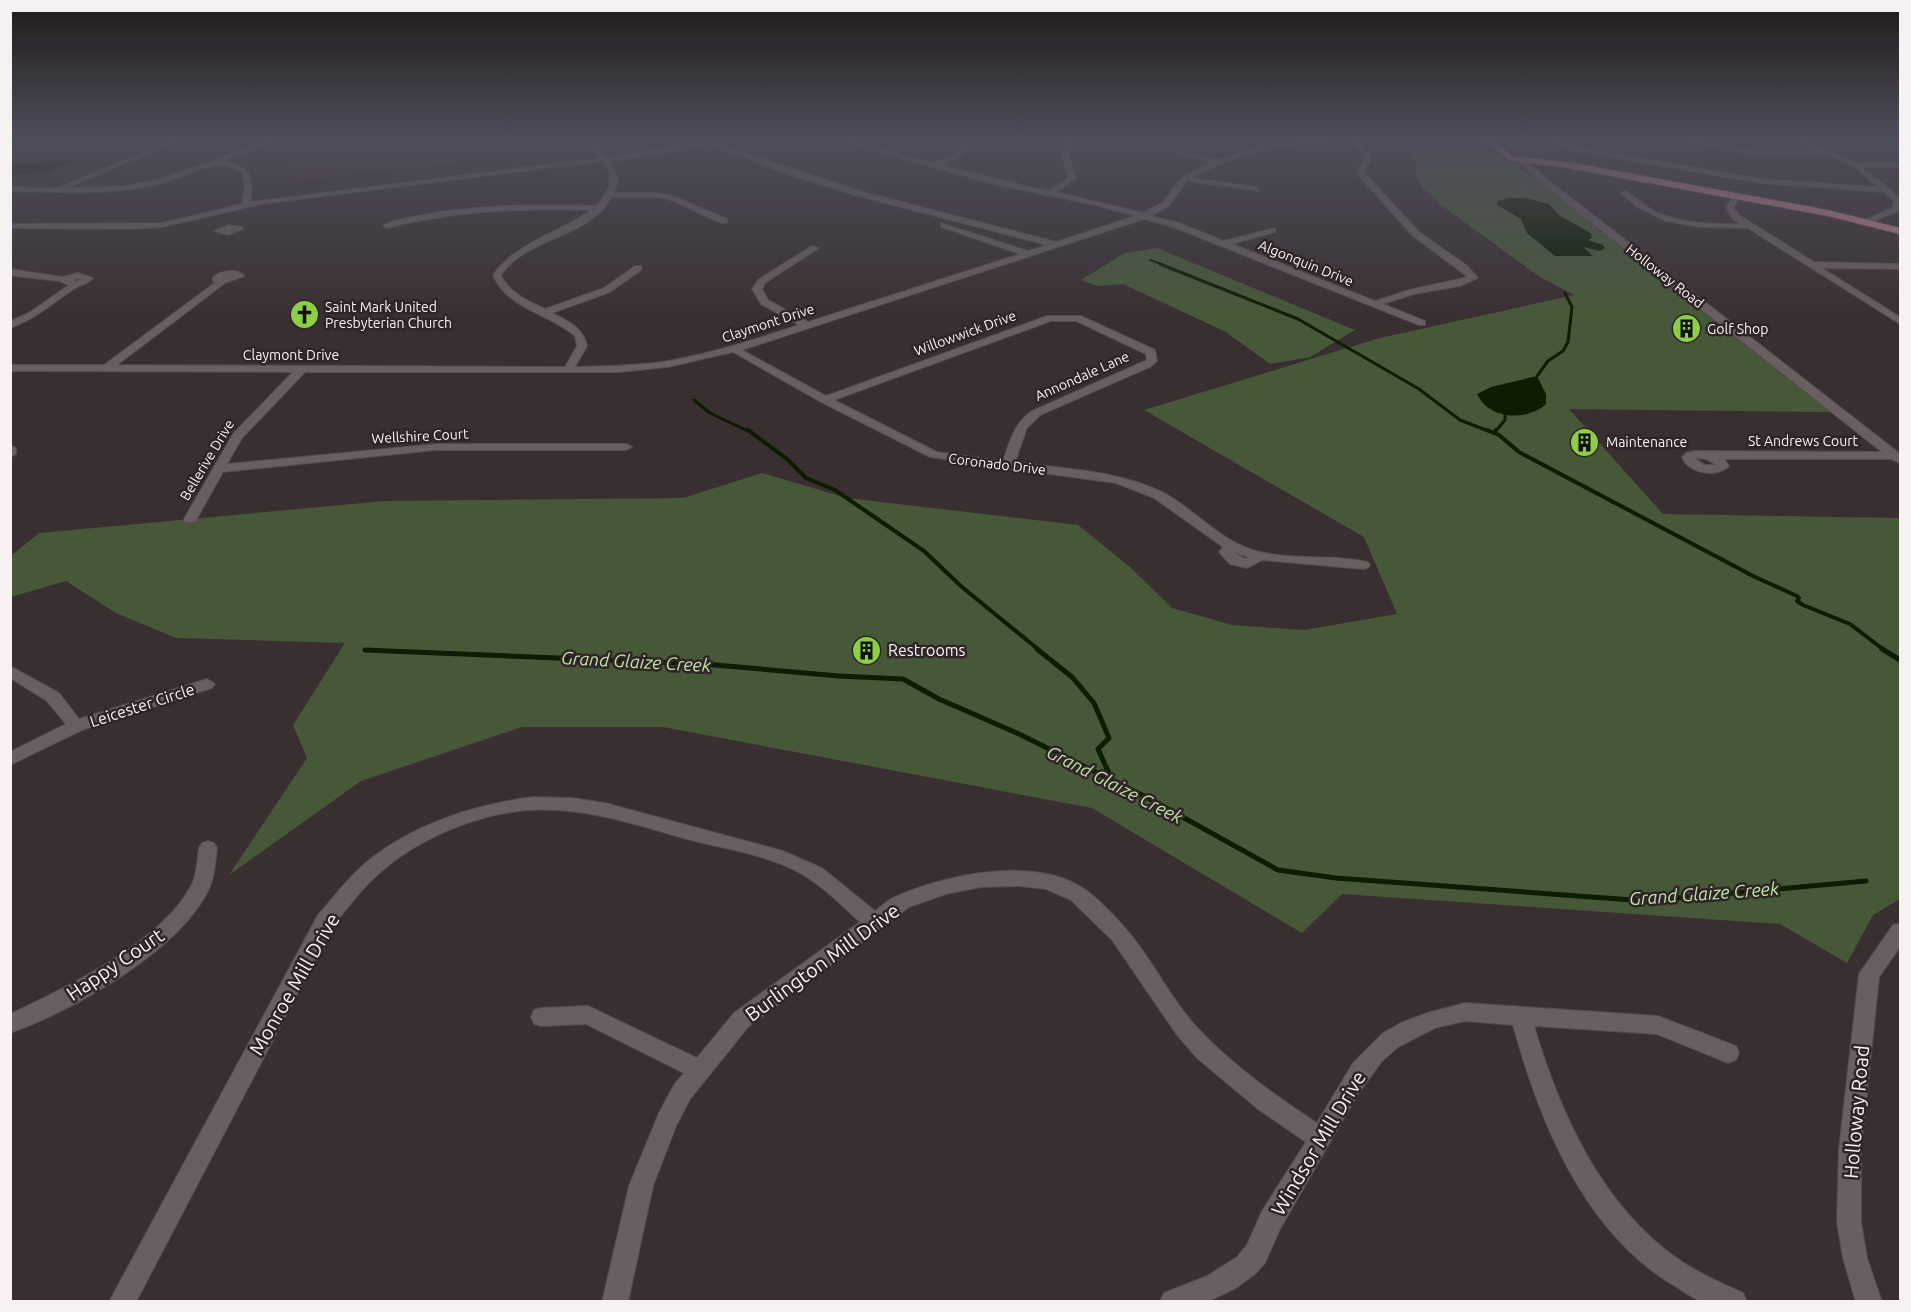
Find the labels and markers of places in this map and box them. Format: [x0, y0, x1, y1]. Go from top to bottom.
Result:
church icon: Saint Mark United Presbyterian Church [288, 299, 320, 331]
place label: Saint Mark United Presbyterian Church [325, 299, 452, 331]
building icon: Golf Shop [1670, 313, 1702, 345]
place label: Golf Shop [1707, 321, 1768, 337]
building icon: Maintenance [1569, 426, 1601, 458]
place label: Maintenance [1606, 434, 1687, 450]
building icon: Restrooms [851, 634, 883, 666]
place label: Restrooms [888, 641, 966, 659]

